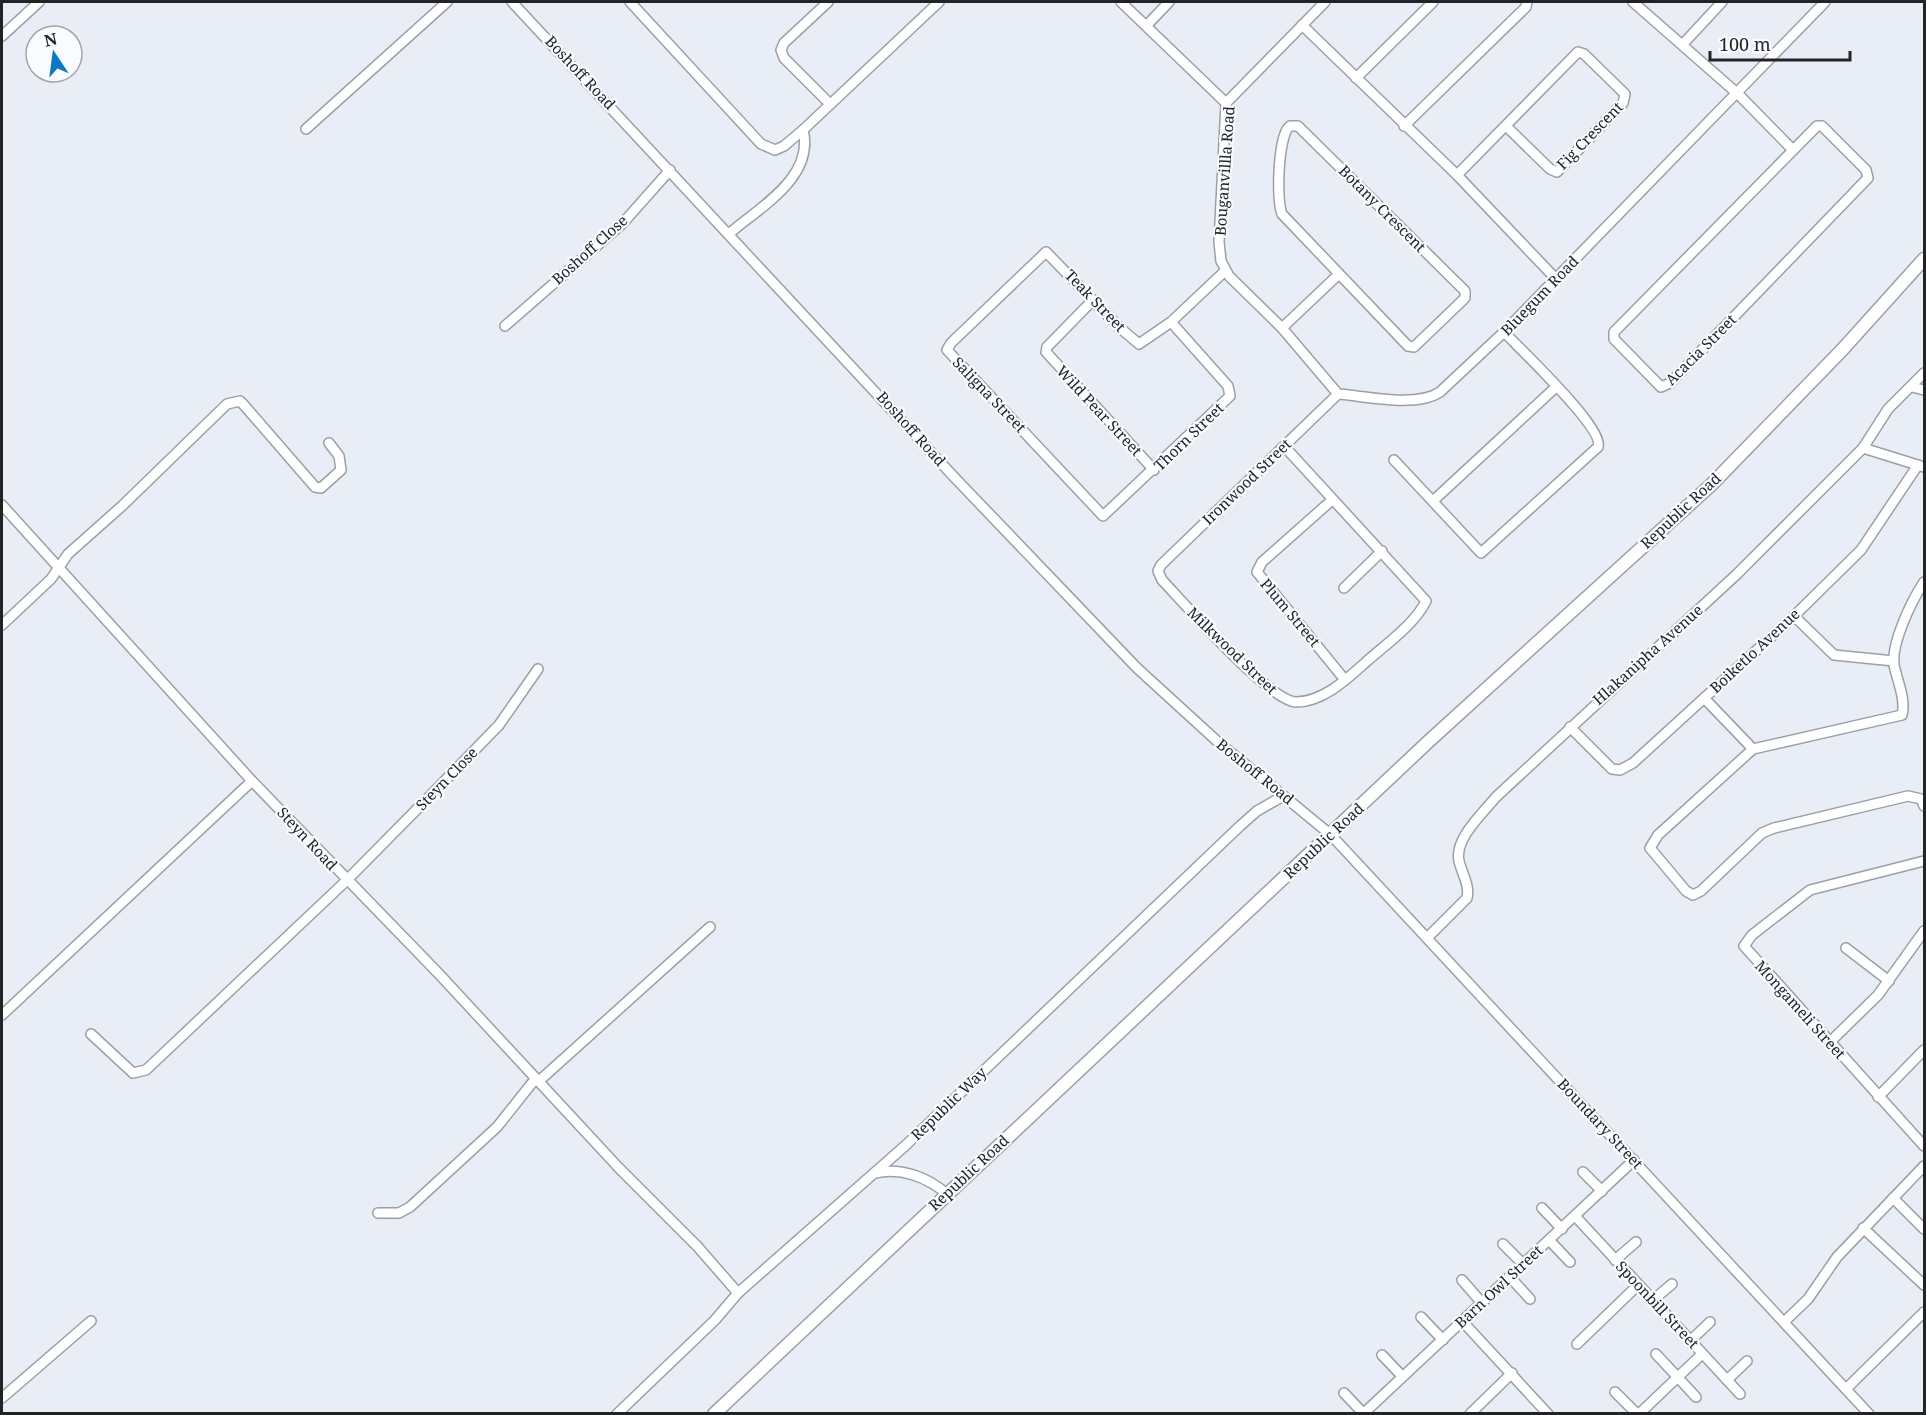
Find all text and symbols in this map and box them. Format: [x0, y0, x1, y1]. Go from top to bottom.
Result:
north arrow [24, 24, 84, 84]
scale bar [1710, 24, 1850, 62]
text: N [42, 27, 60, 52]
street label: Boshoff Road [541, 31, 620, 114]
text: 100 m [1719, 32, 1771, 56]
street label: Fig Crescent [1552, 97, 1627, 174]
street label: Bouganvillla Road [1209, 105, 1239, 237]
street label: Botany Crescent [1335, 160, 1431, 256]
street label: Boshoff Close [547, 210, 631, 289]
street label: Bluegum Road [1496, 251, 1583, 340]
street label: Teak Street [1061, 265, 1131, 336]
street label: Acacia Street [1661, 310, 1740, 389]
street label: Saligna Street [948, 352, 1031, 436]
street label: Wild Pear Street [1053, 361, 1147, 460]
street label: Boshoff Road [873, 387, 951, 470]
street label: Thorn Street [1149, 398, 1228, 475]
street label: Ironwood Street [1198, 434, 1295, 529]
street label: Republic Road [1636, 468, 1725, 553]
street label: Plum Street [1256, 574, 1325, 651]
street label: Hlakanipha Avenue [1588, 600, 1707, 709]
street label: Milkwood Street [1183, 602, 1282, 698]
street label: Boiketlo Avenue [1705, 603, 1804, 697]
street label: Boshoff Road [1213, 734, 1298, 809]
street label: Steyn Close [411, 742, 482, 814]
street label: Republic Road [1279, 798, 1368, 883]
street label: Steyn Road [273, 802, 342, 874]
street label: Mongameli Street [1751, 956, 1850, 1063]
street label: Republic Way [906, 1062, 991, 1144]
street label: Boundary Street [1554, 1074, 1648, 1173]
street label: Republic Road [924, 1130, 1013, 1215]
street label: Barn Owl Street [1450, 1240, 1547, 1332]
street label: Spoonbill Street [1612, 1256, 1704, 1353]

